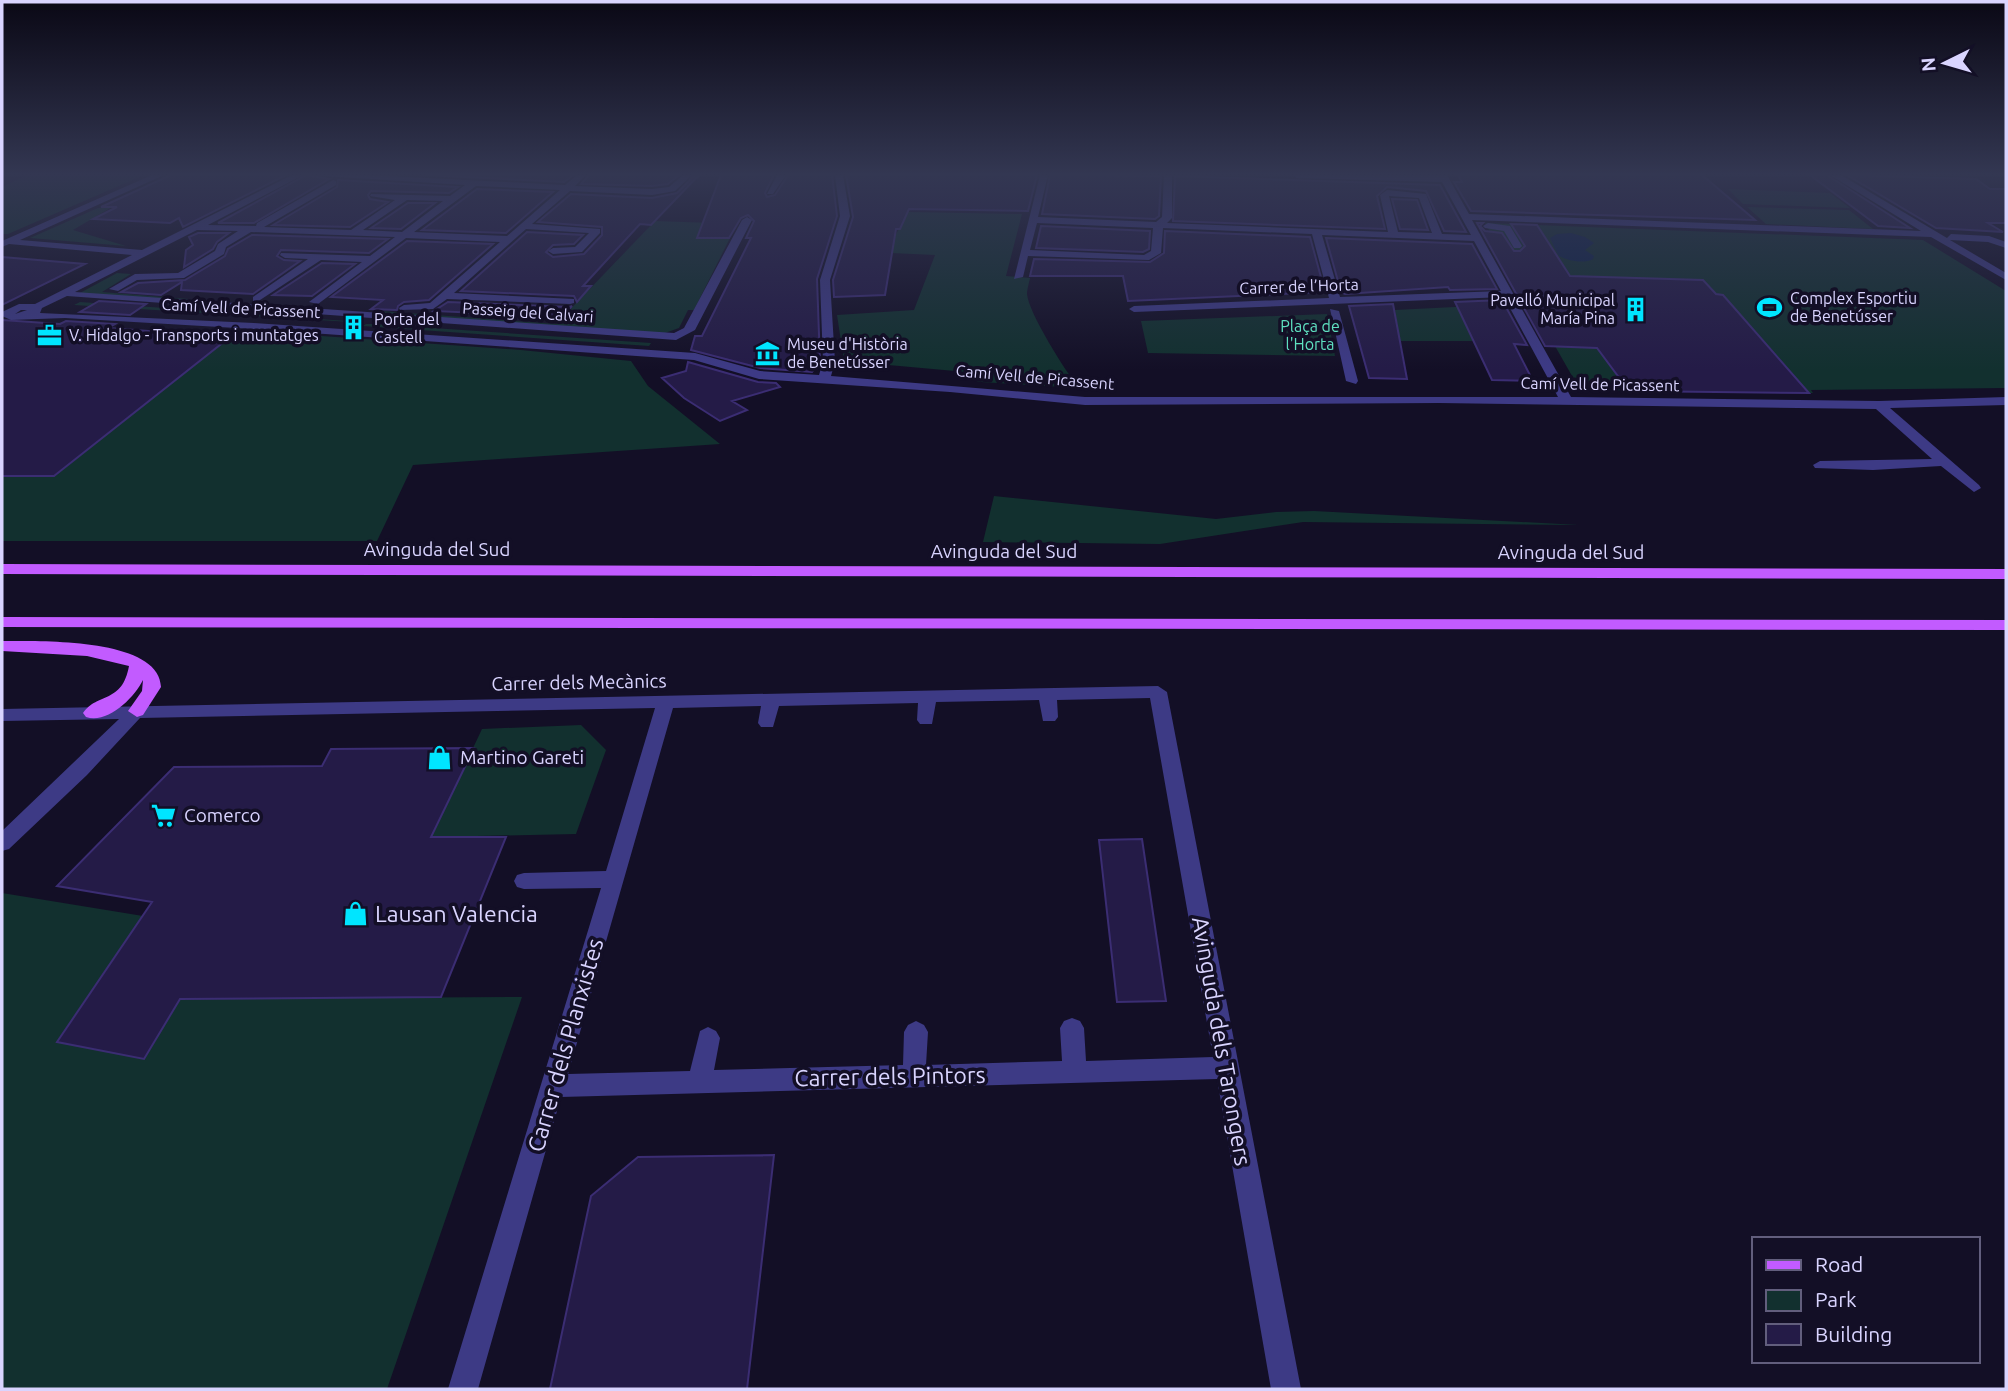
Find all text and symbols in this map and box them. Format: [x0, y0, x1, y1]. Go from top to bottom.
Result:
north arrow [1910, 28, 1980, 98]
text: N [1916, 56, 1940, 73]
street label: Carrer de l’Horta [1239, 275, 1359, 297]
place label: Complex Esportiu de Benetússer [1790, 289, 1917, 325]
place label: Pavelló Municipal María Pina [1490, 291, 1615, 327]
sports icon: Complex Esportiu de Benetússer [1756, 293, 1784, 321]
street label: Camí Vell de Picassent [161, 295, 322, 321]
building icon: Pavelló Municipal María Pina [1621, 295, 1649, 323]
street label: Passeig del Calvari [462, 298, 594, 326]
place label: Porta del Castell [374, 310, 439, 346]
building icon: Porta del Castell [340, 314, 368, 342]
park label: Plaça de l'Horta [1280, 317, 1340, 353]
office icon: V. Hidalgo - Transports i muntatges [35, 321, 63, 349]
place label: V. Hidalgo - Transports i muntatges [69, 326, 319, 344]
place label: Museu d'Història de Benetússer [787, 335, 908, 371]
museum icon: Museu d'Història de Benetússer [753, 339, 781, 367]
street label: Camí Vell de Picassent [955, 361, 1116, 393]
street label: Camí Vell de Picassent [1520, 374, 1680, 394]
street label: Avinguda del Sud [364, 538, 510, 560]
street label: Avinguda del Sud [931, 540, 1077, 562]
street label: Avinguda del Sud [1498, 541, 1644, 563]
street label: Carrer dels Mecànics [491, 669, 667, 695]
shop icon: Martino Gareti [426, 743, 454, 771]
place label: Martino Gareti [460, 746, 584, 768]
supermarket icon: Comerco [150, 801, 178, 829]
place label: Comerco [184, 804, 261, 826]
shop icon: Lausan Valencia [341, 899, 369, 927]
place label: Lausan Valencia [375, 901, 538, 926]
street label: Avinguda dels Tarongers [1188, 914, 1256, 1168]
street label: Carrer dels Planxistes [523, 935, 607, 1155]
street label: Carrer dels Pintors [794, 1062, 986, 1090]
legend [1752, 1237, 1980, 1363]
text: Road [1815, 1252, 1863, 1276]
text: Park [1815, 1287, 1857, 1311]
text: Building [1815, 1322, 1892, 1346]

